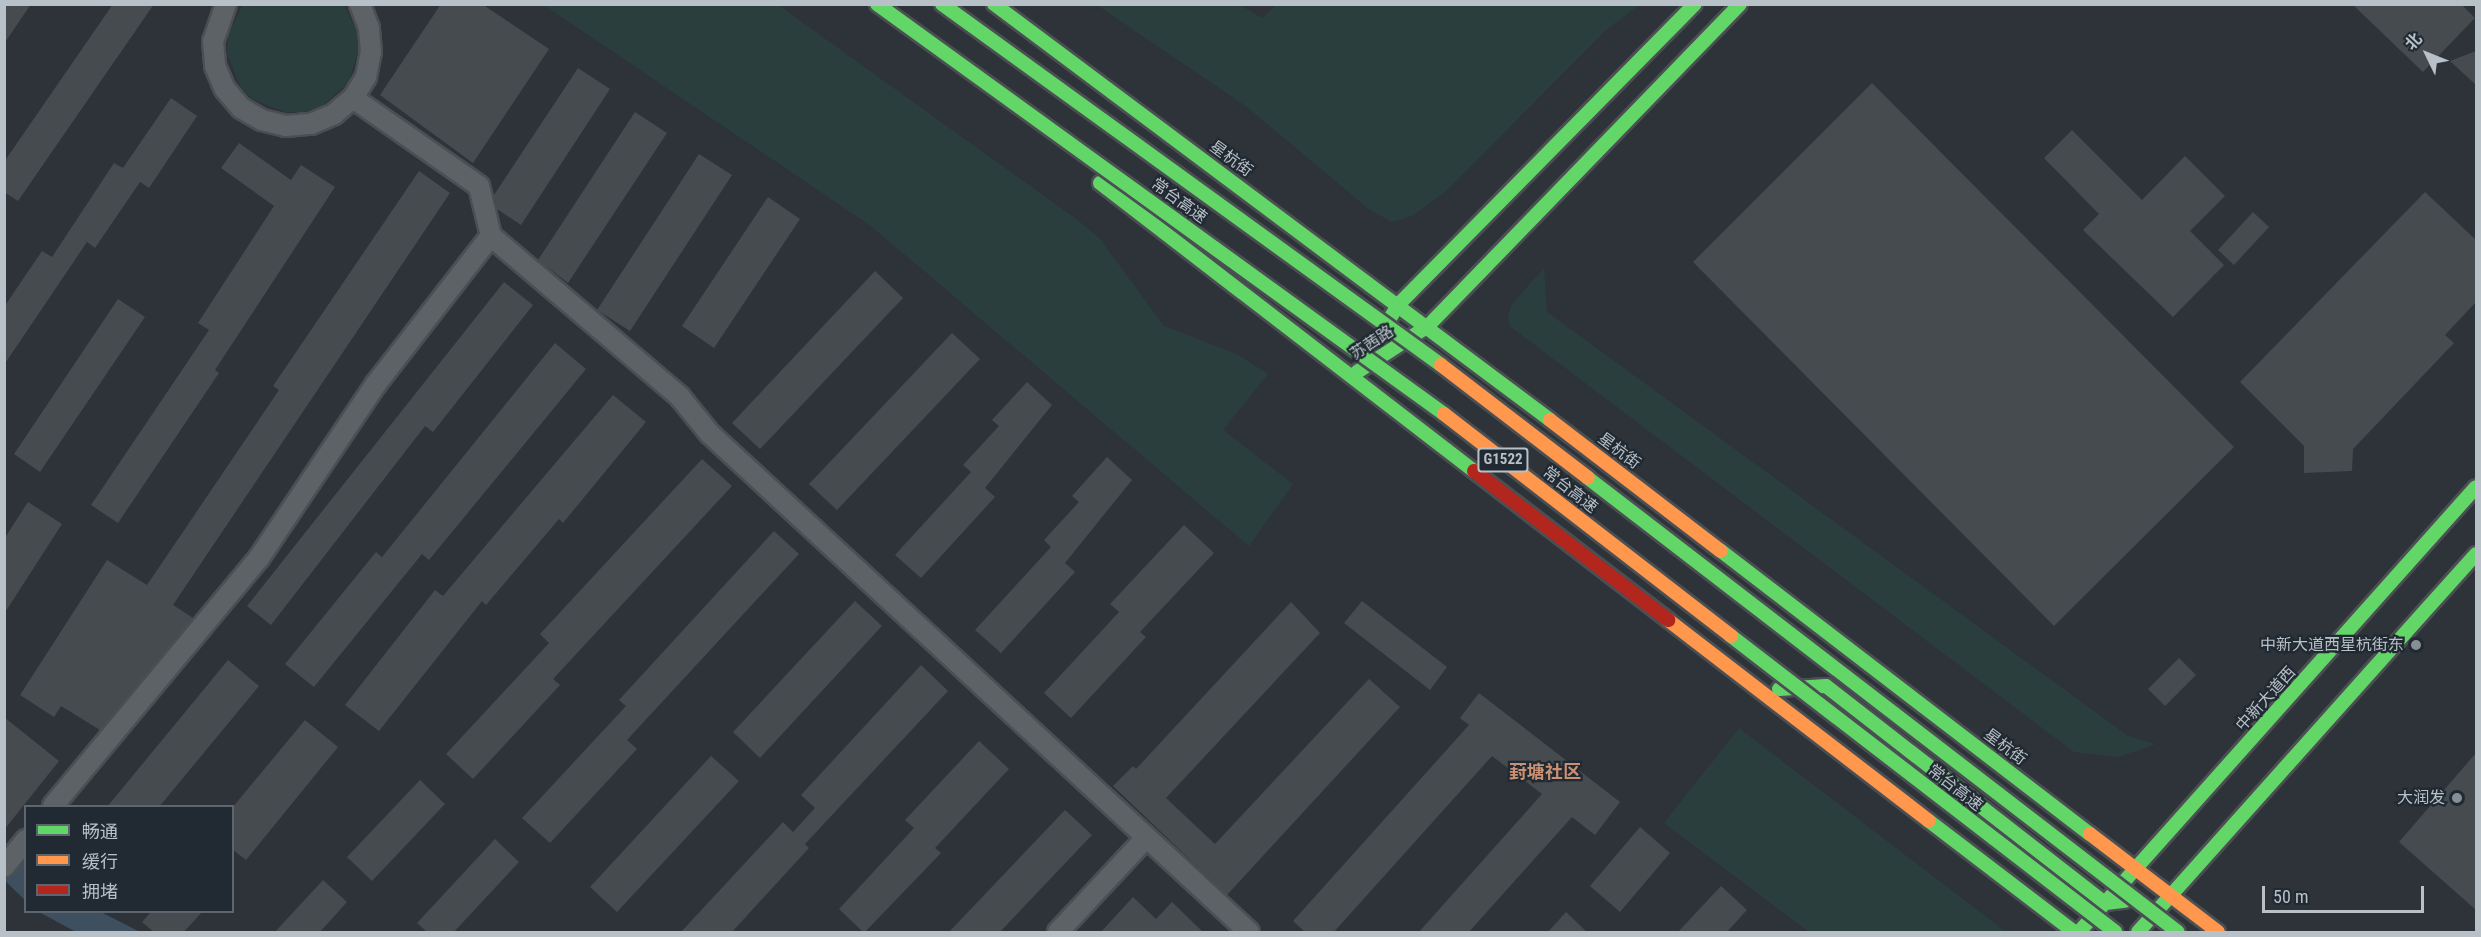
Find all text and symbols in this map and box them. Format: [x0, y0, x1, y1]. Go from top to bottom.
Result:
north arrow [2397, 24, 2457, 84]
text: 北 [2401, 29, 2426, 54]
street label: 星杭街 [1206, 137, 1256, 181]
street label: 常台高速 [1147, 174, 1211, 228]
street label: 苏茜路 [1347, 322, 1397, 364]
street label: 星杭街 [1594, 429, 1644, 473]
road number: G1522 [1476, 448, 1530, 472]
street label: 常台高速 [1539, 463, 1601, 517]
place label: 中新大道西星杭街东 [2260, 635, 2404, 655]
marker: 中新大道西星杭街东 [2409, 638, 2423, 652]
street label: 中新大道西 [2232, 663, 2300, 735]
street label: 星杭街 [1980, 725, 2030, 769]
district label: 葑塘社区 [1509, 761, 1581, 783]
street label: 常台高速 [1924, 761, 1986, 815]
place label: 大润发 [2397, 788, 2445, 808]
marker: 大润发 [2450, 791, 2464, 805]
legend [24, 805, 234, 913]
text: 畅通 [82, 821, 118, 842]
text: 缓行 [82, 851, 118, 872]
scale bar [2265, 874, 2427, 912]
text: 拥堵 [82, 881, 118, 902]
text: 50 m [2273, 886, 2308, 907]

